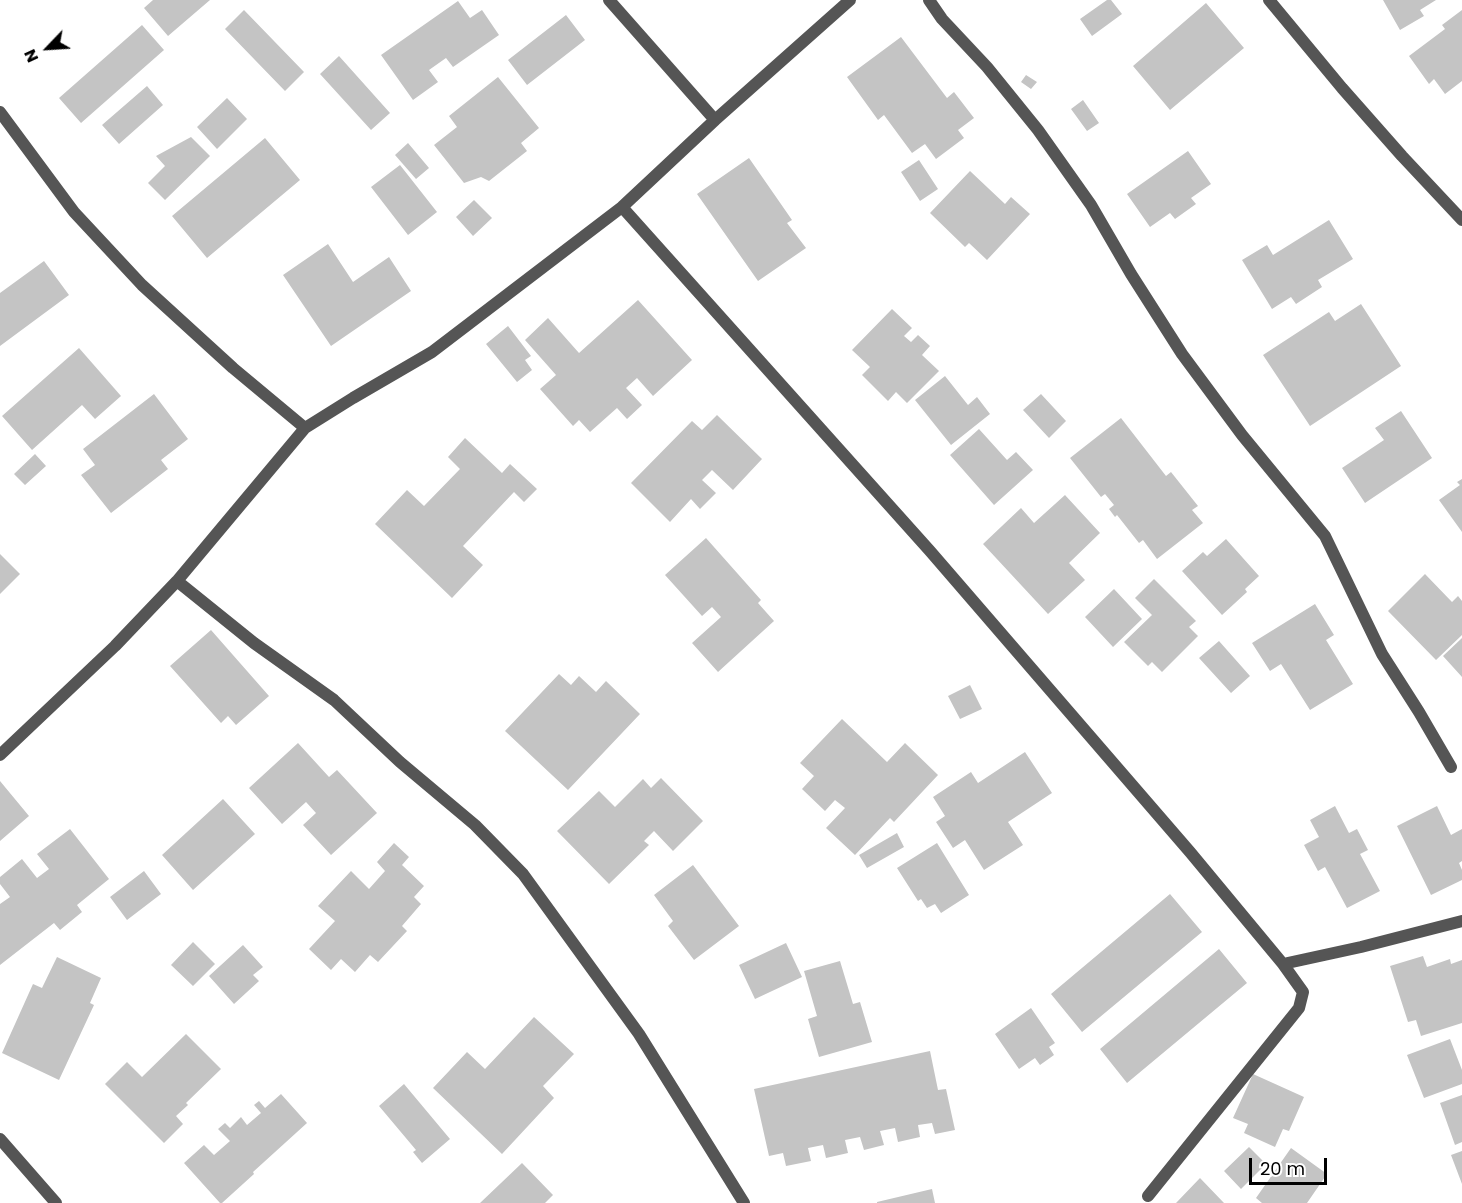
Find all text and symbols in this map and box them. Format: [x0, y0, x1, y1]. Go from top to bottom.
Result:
north arrow [18, 18, 78, 78]
text: N [18, 46, 44, 66]
scale bar [1252, 1146, 1330, 1184]
text: 20 m [1260, 1156, 1305, 1181]

